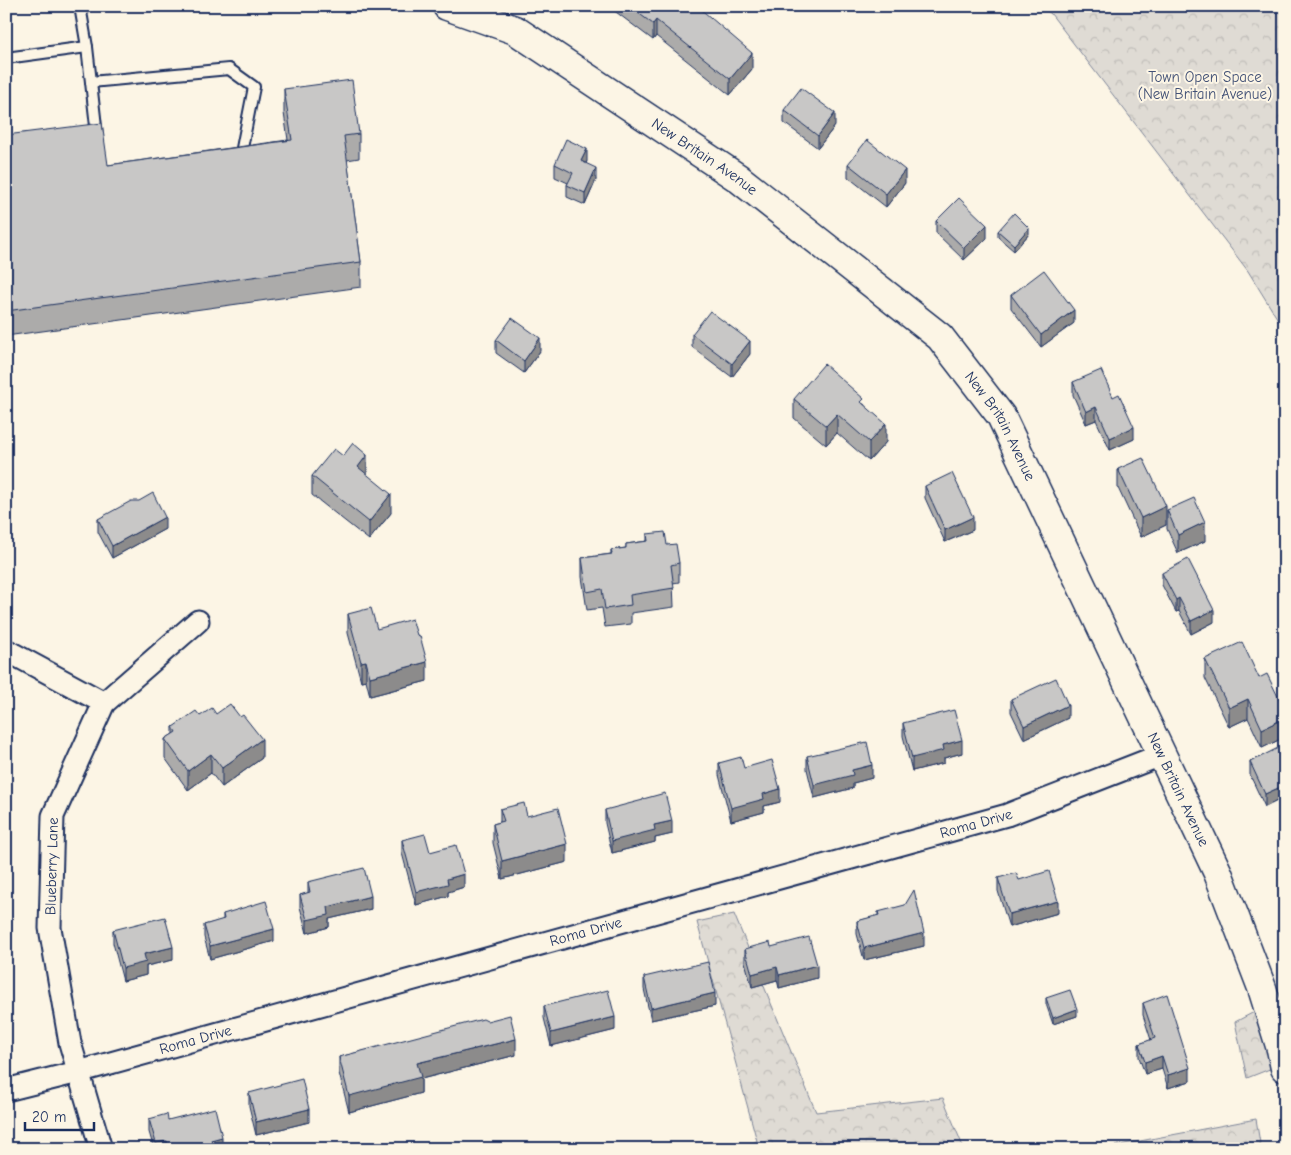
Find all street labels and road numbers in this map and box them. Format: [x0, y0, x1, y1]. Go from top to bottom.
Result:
street label: New Britain Avenue [648, 114, 761, 199]
street label: New Britain Avenue [961, 368, 1040, 484]
street label: New Britain Avenue [1144, 729, 1213, 850]
street label: Roma Drive [938, 805, 1015, 842]
street label: Blueberry Lane [41, 817, 62, 915]
street label: Roma Drive [548, 913, 624, 950]
street label: Roma Drive [157, 1021, 234, 1058]

